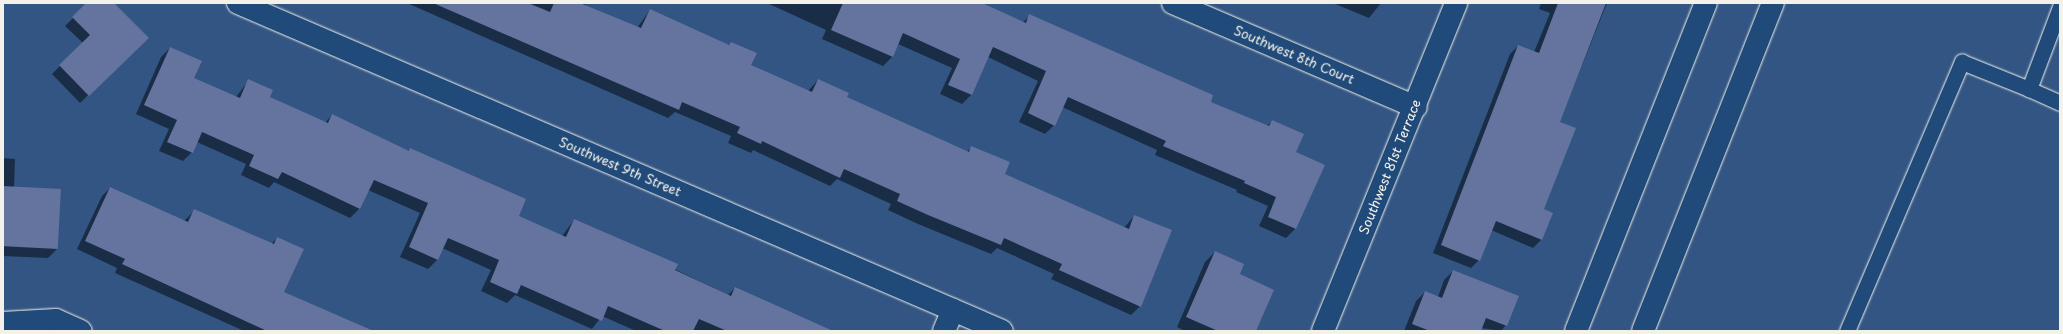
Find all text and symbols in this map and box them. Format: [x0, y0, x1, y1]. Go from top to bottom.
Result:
street label: Southwest 8th Court [1231, 22, 1357, 88]
street label: Southwest 81st Terrace [1355, 97, 1425, 237]
street label: Southwest 9th Street [556, 134, 684, 200]

